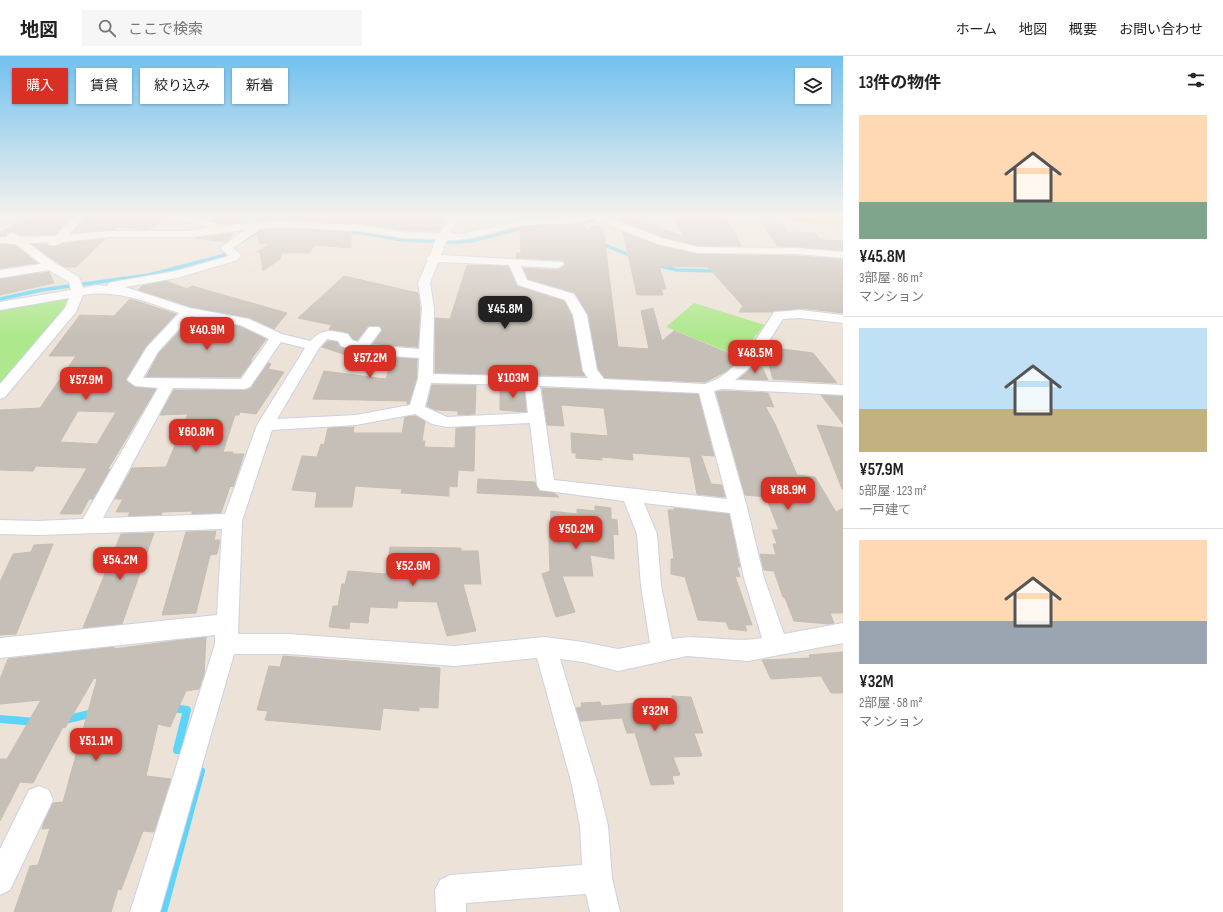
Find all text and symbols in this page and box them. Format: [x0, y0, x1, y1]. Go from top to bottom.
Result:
search box [82, 10, 362, 46]
icon: search [96, 17, 118, 39]
text: 地図 [20, 19, 58, 42]
text: ここで検索 [128, 20, 203, 39]
text: ホーム [955, 21, 997, 38]
text: 地図 [1019, 21, 1047, 38]
text: 概要 [1069, 21, 1097, 38]
text: お問い合わせ [1119, 21, 1203, 38]
chip: 購入 [12, 68, 68, 104]
chip: 賃貸 [76, 68, 132, 104]
chip: 絞り込み [140, 68, 224, 104]
chip: 新着 [232, 68, 288, 104]
map controls [795, 68, 831, 104]
button: layers [795, 68, 831, 104]
icon: filters [1185, 69, 1207, 91]
text: 13件の物件 [859, 73, 941, 93]
icon: home [997, 141, 1069, 213]
text: ¥45.8M [859, 247, 905, 267]
text: 3部屋 · 86 m² [859, 270, 923, 286]
text: マンション [859, 289, 924, 305]
pin: ¥45.8M [472, 296, 538, 330]
text: ¥45.8M [487, 301, 523, 317]
pin: ¥40.9M [174, 317, 240, 351]
text: ¥40.9M [189, 322, 225, 338]
pin: ¥48.5M [722, 340, 788, 374]
pin: ¥57.2M [337, 345, 403, 379]
text: ¥48.5M [737, 345, 773, 361]
text: ¥57.2M [353, 350, 387, 366]
icon: home [997, 354, 1069, 426]
pin: ¥103M [485, 365, 541, 399]
pin: ¥57.9M [53, 367, 119, 401]
text: ¥103M [497, 370, 529, 386]
text: ¥57.9M [69, 372, 103, 388]
pin: ¥60.8M [163, 419, 229, 453]
text: ¥60.8M [178, 424, 214, 440]
text: ¥57.9M [859, 460, 903, 480]
pin: ¥88.9M [755, 477, 821, 511]
text: ¥88.9M [770, 482, 806, 498]
text: 5部屋 · 123 m² [859, 483, 927, 499]
text: 一戸建て [859, 502, 911, 518]
pin: ¥50.2M [543, 516, 609, 550]
text: ¥50.2M [558, 521, 594, 537]
pin: ¥54.2M [87, 547, 153, 581]
text: ¥54.2M [102, 552, 138, 568]
pin: ¥52.6M [380, 553, 446, 587]
text: ¥52.6M [395, 558, 431, 574]
icon: home [997, 566, 1069, 638]
text: ¥32M [859, 672, 894, 692]
text: 2部屋 · 58 m² [859, 695, 922, 711]
pin: ¥32M [631, 698, 679, 732]
text: ¥32M [642, 703, 668, 719]
text: マンション [859, 714, 924, 730]
pin: ¥51.1M [63, 728, 129, 762]
text: ¥51.1M [79, 733, 113, 749]

